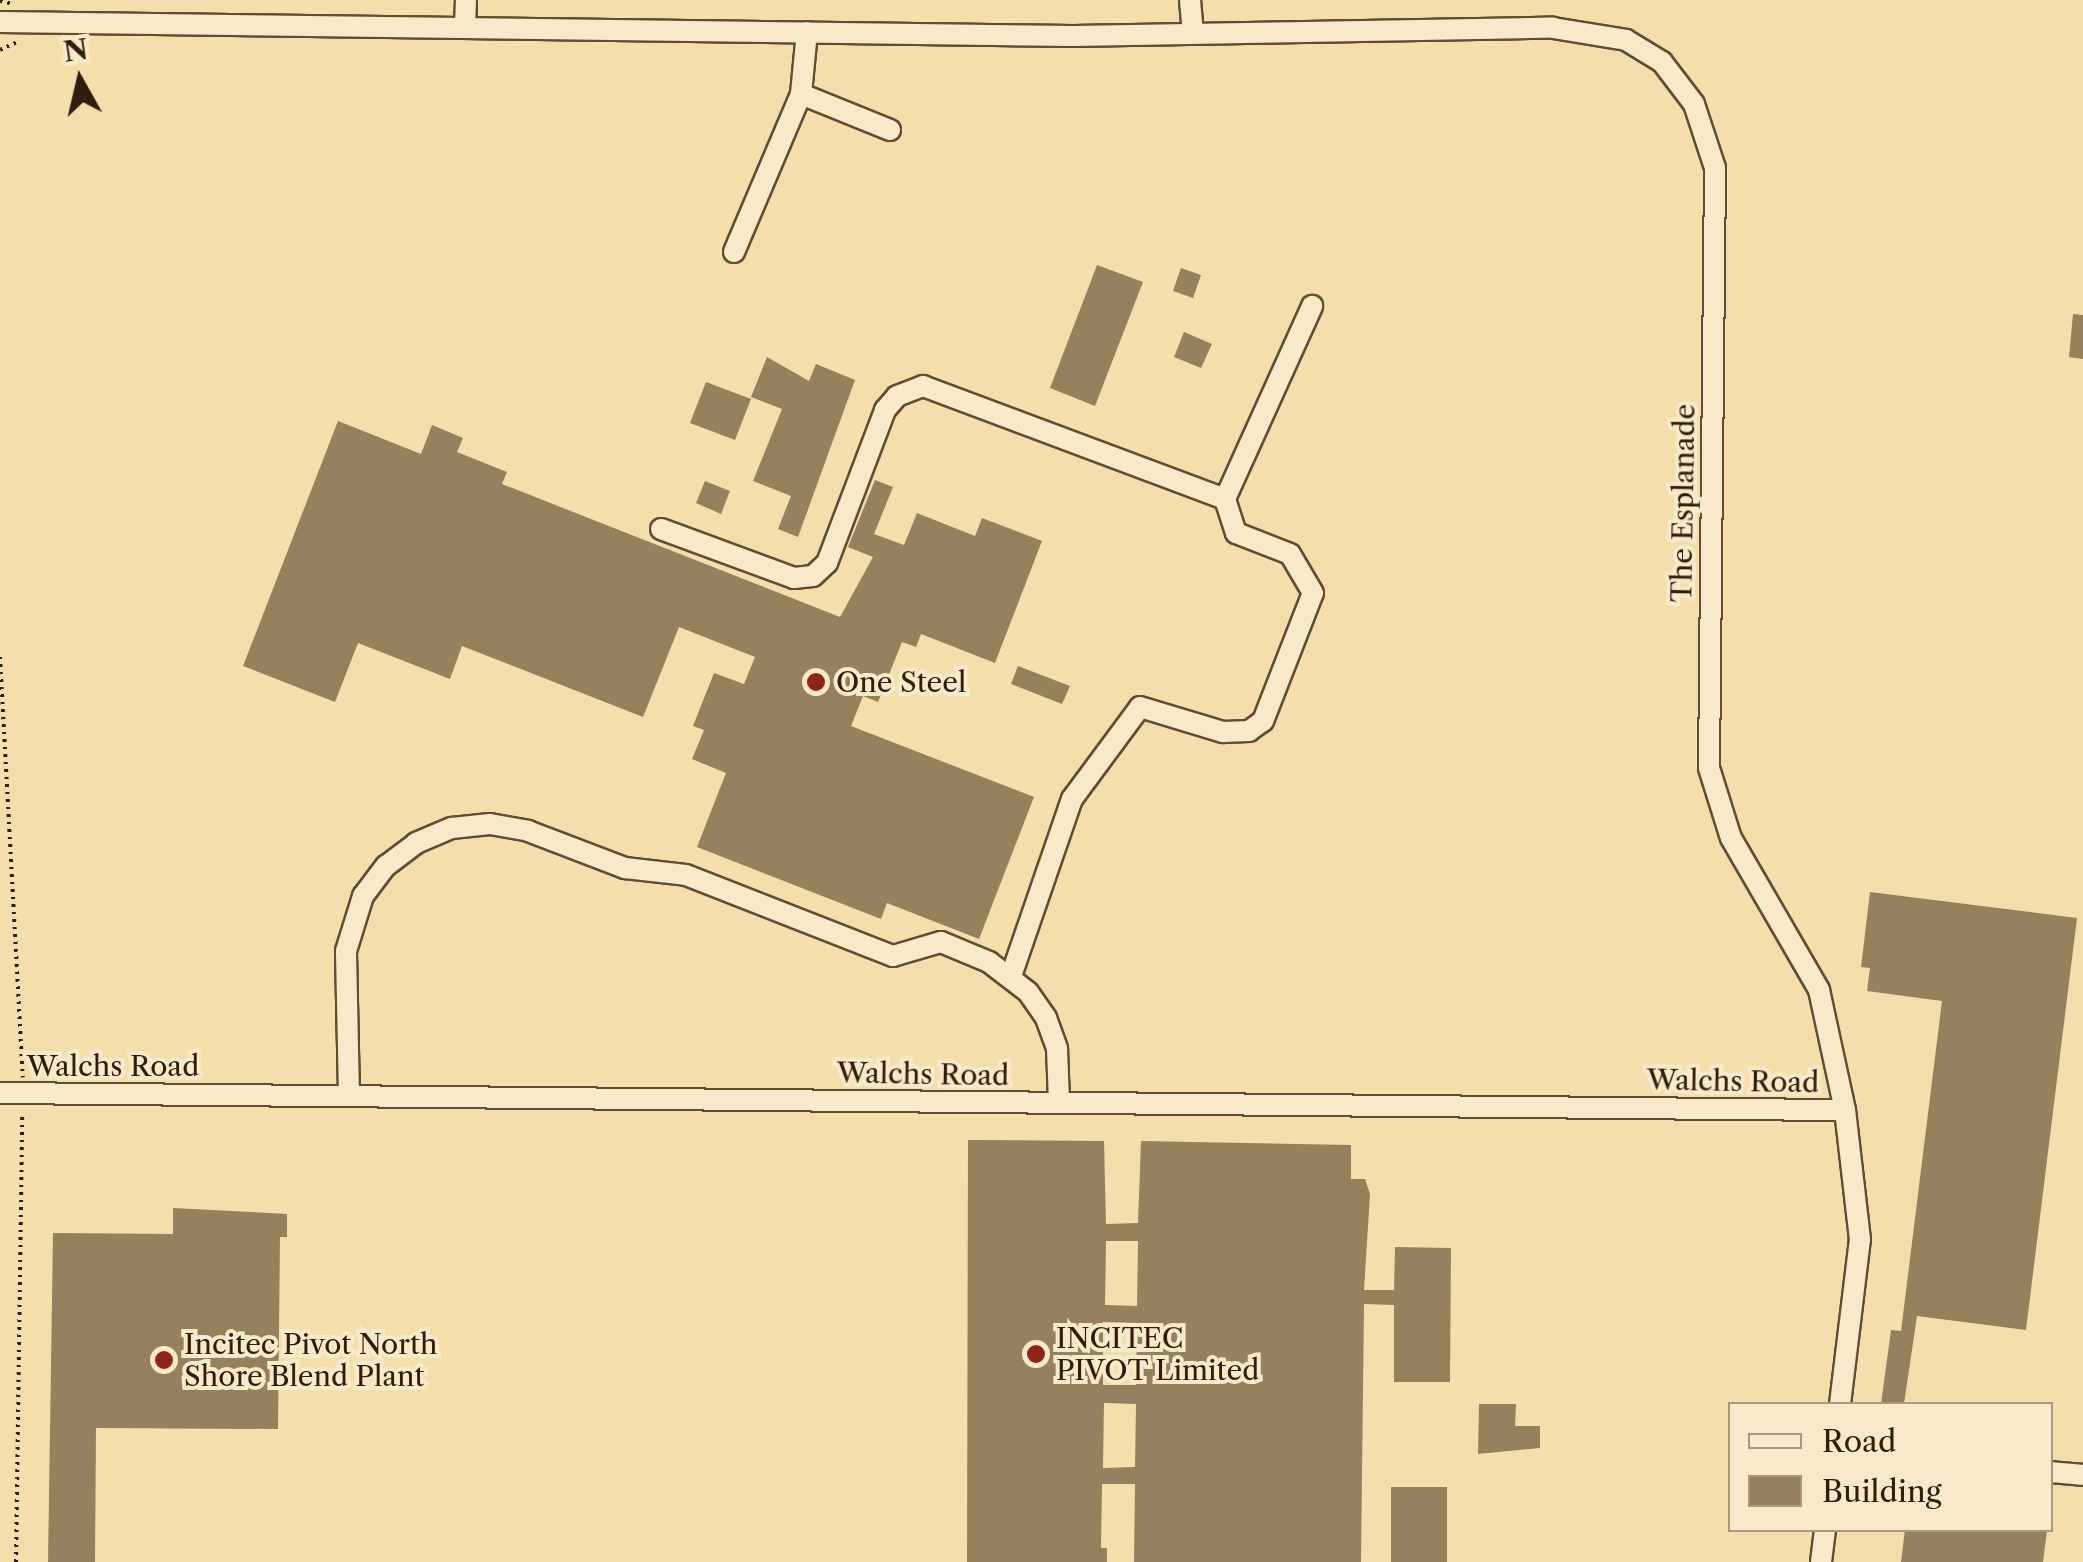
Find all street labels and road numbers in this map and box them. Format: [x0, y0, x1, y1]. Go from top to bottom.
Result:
street label: The Esplanade [1664, 403, 1702, 603]
street label: Walchs Road [27, 1049, 199, 1083]
street label: Walchs Road [837, 1056, 1009, 1092]
street label: Walchs Road [1647, 1063, 1819, 1099]

